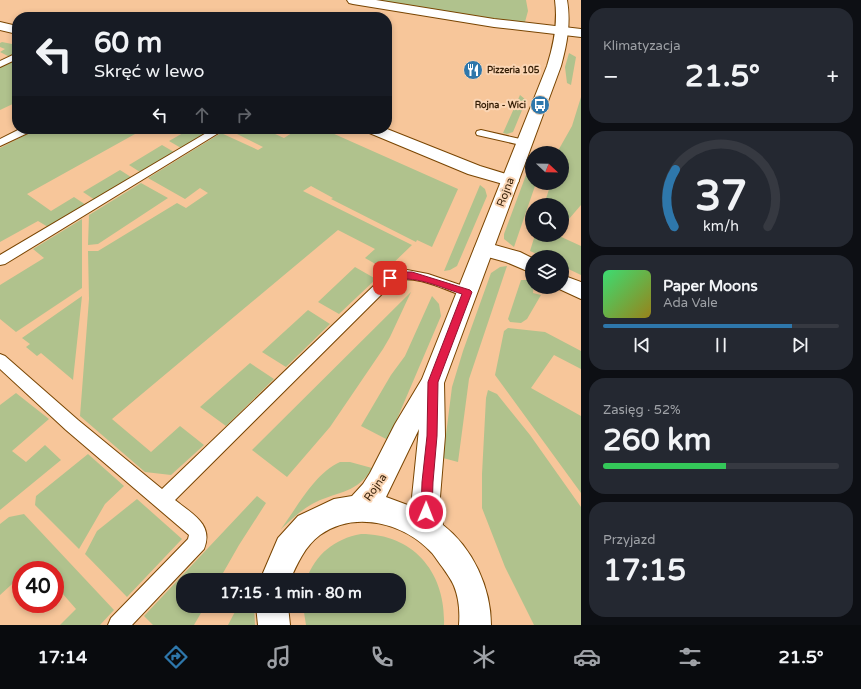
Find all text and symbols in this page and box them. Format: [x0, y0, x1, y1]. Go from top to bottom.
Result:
text: 60 m [94, 26, 162, 60]
icon: left [28, 28, 80, 80]
text: Klimatyzacja [603, 38, 680, 54]
text: 21.5° [685, 58, 760, 95]
restaurant icon: Pizzeria 105 [462, 59, 484, 81]
text: Skręć w lewo [94, 60, 204, 82]
text: − [603, 64, 619, 90]
text: + [827, 64, 839, 90]
place label: Pizzeria 105 [487, 65, 540, 76]
bus stop icon: Rojna - Wici [529, 94, 551, 116]
place label: Rojna - Wici [475, 100, 526, 111]
icon: left [149, 104, 171, 126]
icon: ahead [191, 104, 213, 126]
icon: right [233, 104, 255, 126]
north arrow [525, 146, 569, 190]
map controls [525, 146, 569, 294]
text: 37 [695, 172, 747, 222]
street label: Rojna [494, 176, 517, 209]
button: search [525, 198, 569, 242]
text: km/h [703, 218, 739, 235]
button: layers [525, 250, 569, 294]
pin [373, 261, 407, 295]
icon: arrive [379, 267, 401, 289]
text: Paper Moons [663, 277, 758, 295]
text: Ada Vale [663, 295, 718, 311]
icon: previous [631, 334, 653, 356]
icon: pause [710, 334, 732, 356]
icon: next [789, 334, 811, 356]
text: Zasięg · 52% [603, 402, 681, 418]
text: 260 km [603, 422, 711, 459]
street label: Rojna [361, 471, 389, 503]
position arrow [405, 491, 447, 533]
text: Przyjazd [603, 532, 655, 548]
text: 17:15 [603, 552, 686, 589]
speed limit sign: 40 [12, 561, 64, 613]
text: 17:15 · 1 min · 80 m [220, 584, 362, 602]
icon: directions [162, 643, 190, 671]
icon: music [265, 643, 293, 671]
icon: phone [368, 643, 396, 671]
icon: climate [470, 643, 498, 671]
icon: car [573, 643, 601, 671]
icon: filters [676, 643, 704, 671]
text: 17:14 [37, 646, 87, 668]
text: 21.5° [779, 646, 824, 668]

